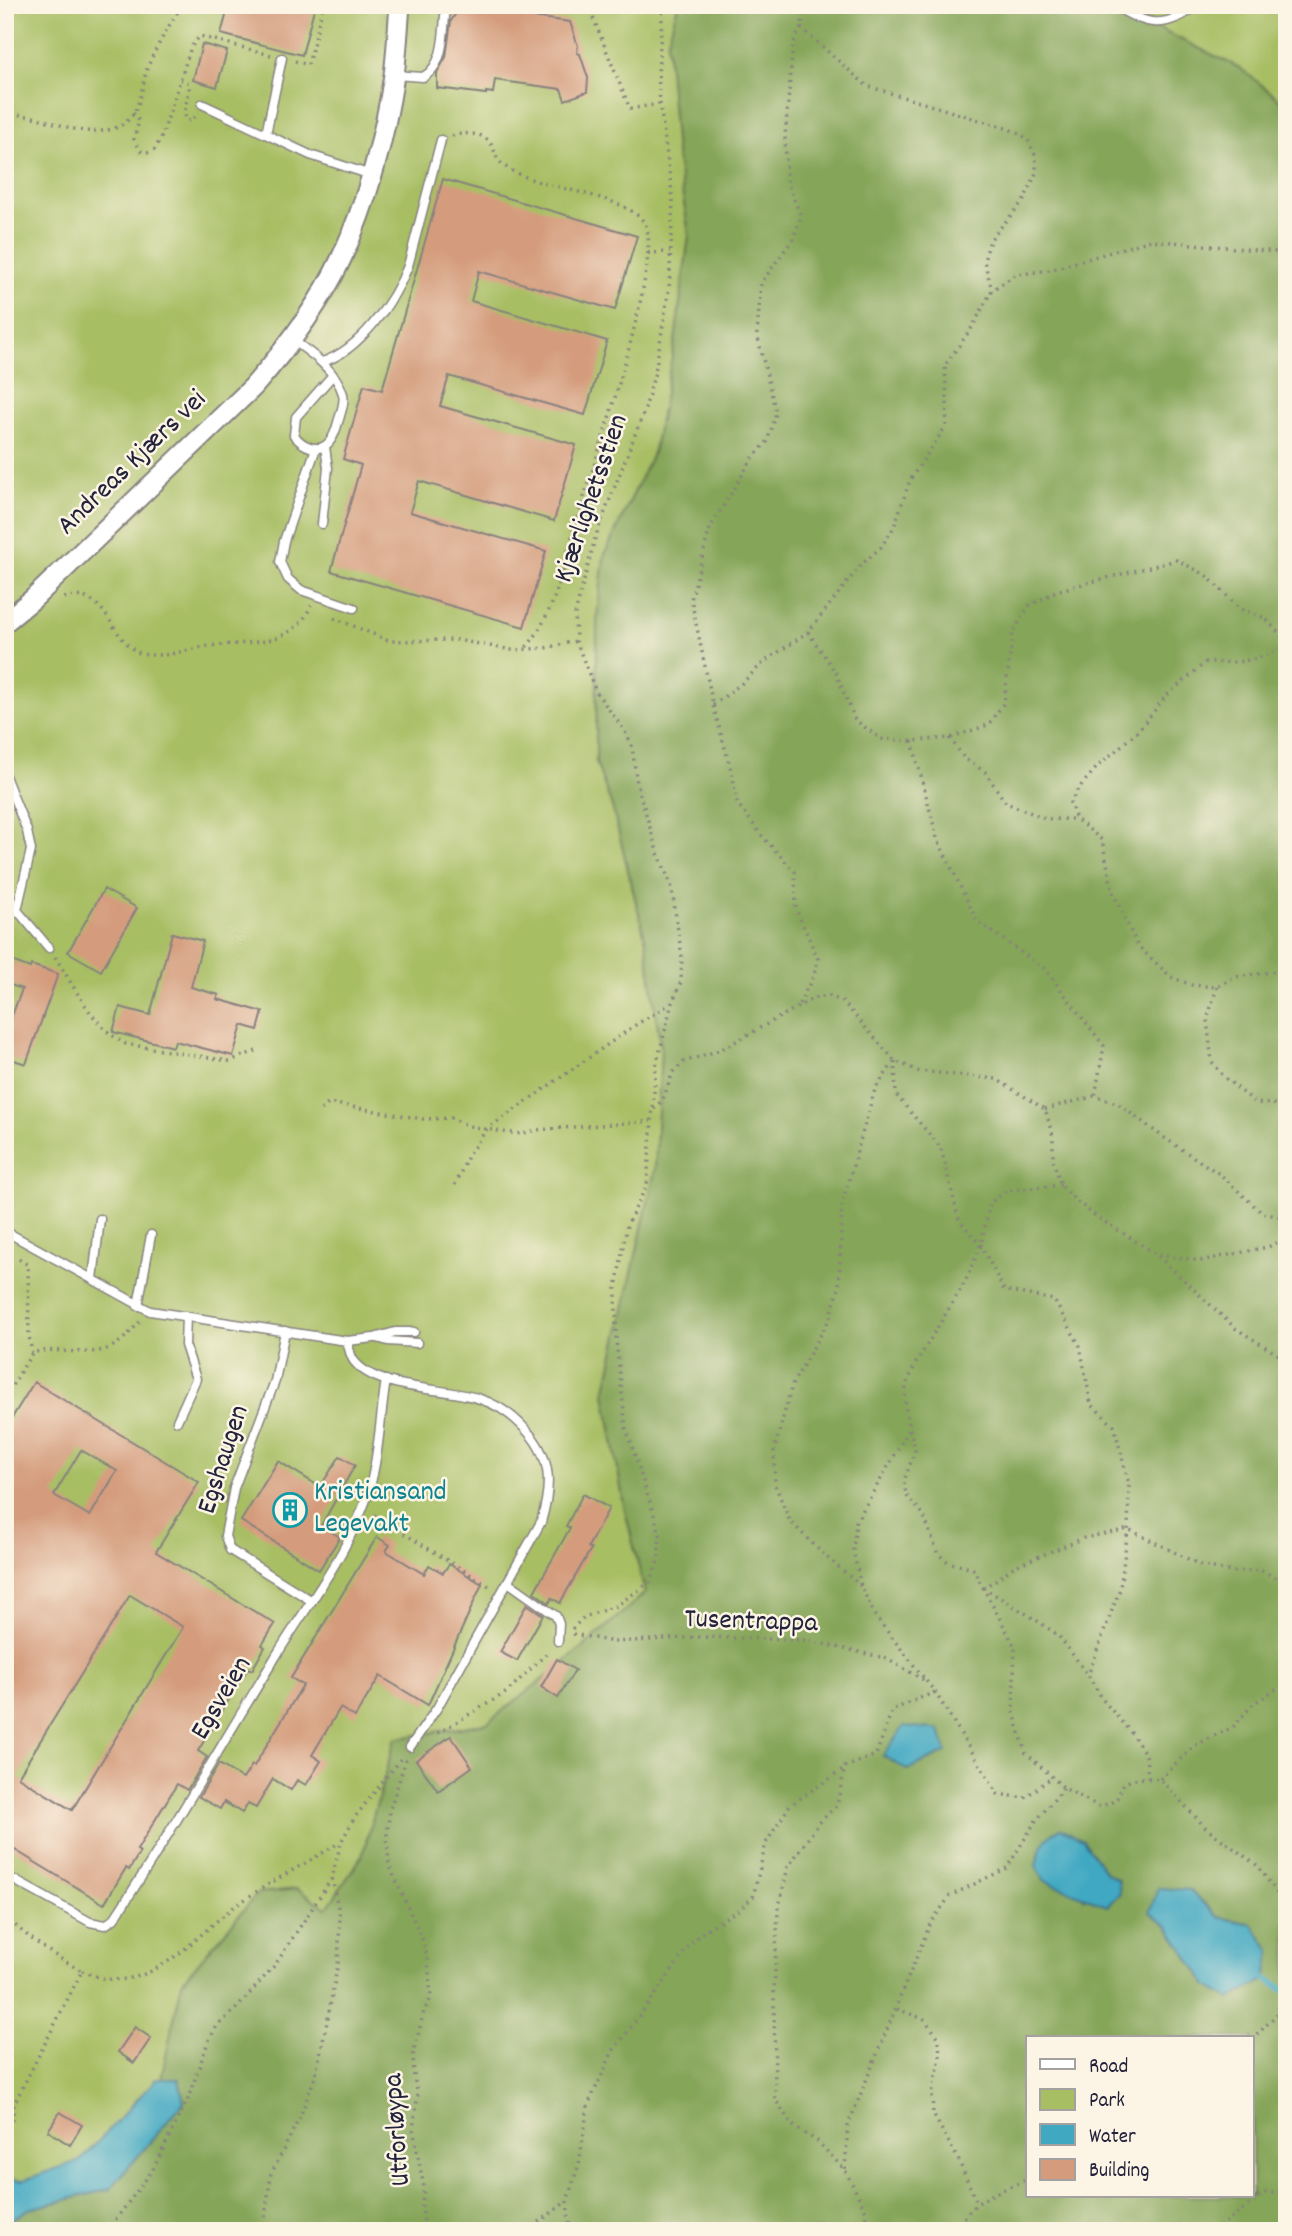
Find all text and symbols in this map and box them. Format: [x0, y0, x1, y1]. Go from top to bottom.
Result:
street label: Andreas Kjærs vei [49, 382, 217, 546]
street label: Kjærlighetsstien [545, 409, 641, 589]
street label: Egshaugen [189, 1400, 261, 1520]
place label: Kristiansand Legevakt [314, 1474, 447, 1546]
building icon: Kristiansand Legevakt [271, 1491, 309, 1529]
street label: Tusentrappa [684, 1601, 819, 1645]
street label: Egsveien [182, 1650, 264, 1748]
legend [1026, 2036, 1254, 2198]
text: Road [1089, 2053, 1128, 2083]
street label: Utforløypa [375, 2071, 423, 2188]
text: Park [1089, 2087, 1125, 2117]
text: Water [1089, 2123, 1136, 2153]
text: Building [1089, 2157, 1149, 2187]

